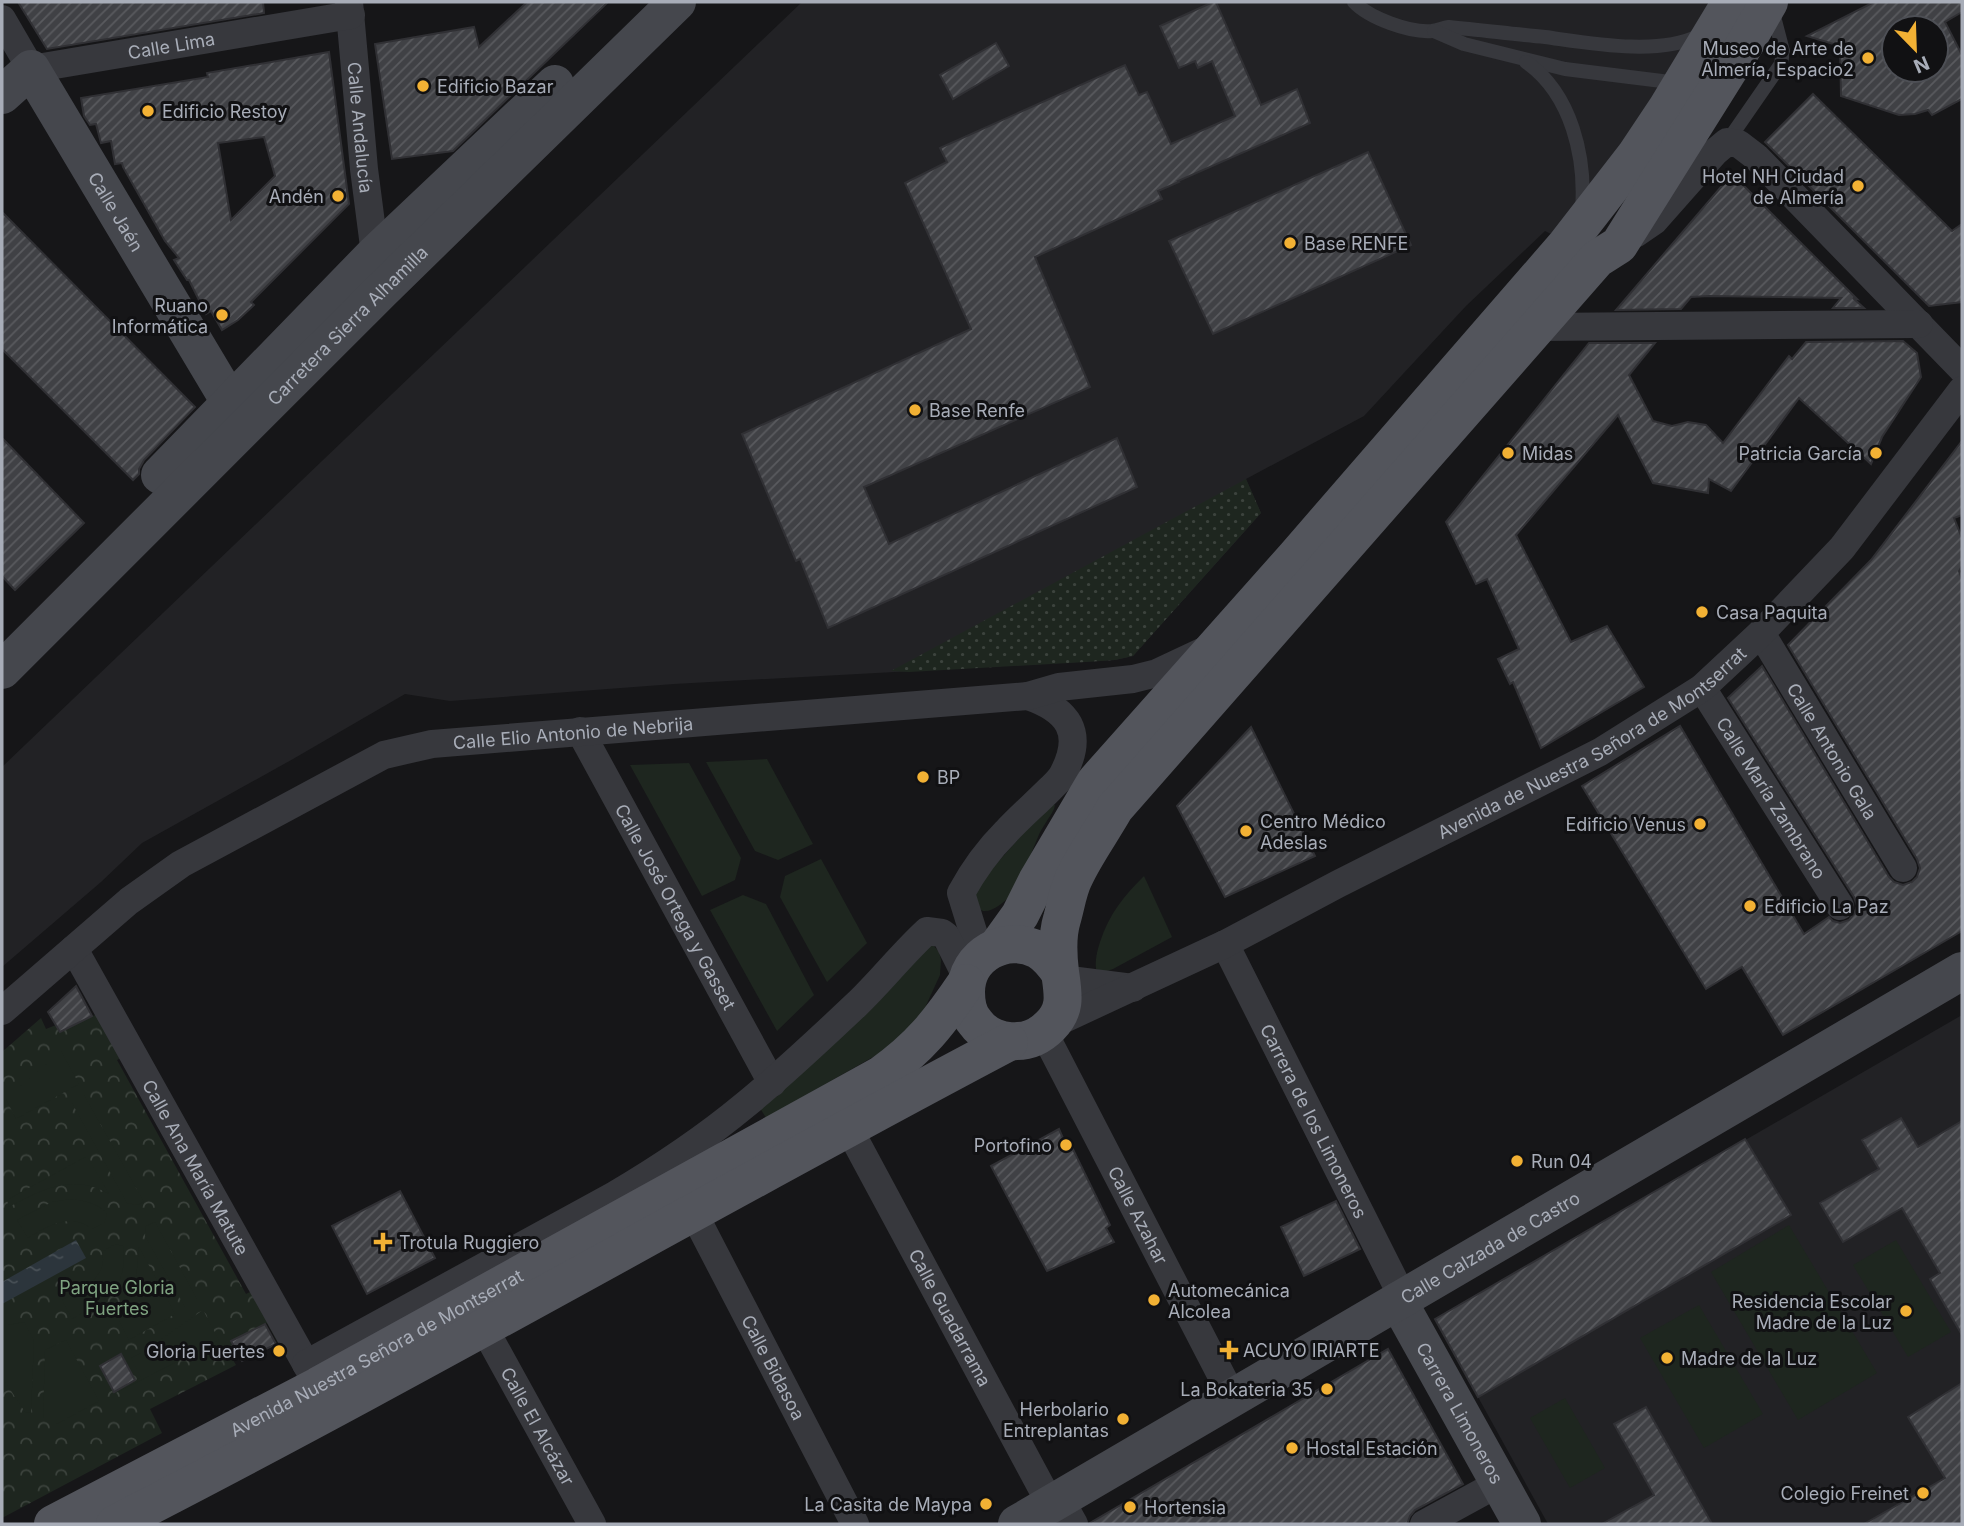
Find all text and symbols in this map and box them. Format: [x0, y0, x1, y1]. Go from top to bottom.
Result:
north arrow [1880, 14, 1950, 84]
street label: Calle Lima [126, 28, 216, 63]
place label: Museo de Arte de Almería, Espacio2 [1701, 38, 1854, 80]
marker: Museo de Arte de Almería, Espacio2 [1860, 50, 1876, 66]
text: N [1910, 51, 1933, 78]
street label: Calle Andalucía [344, 61, 378, 194]
place label: Edificio Bazar [437, 76, 554, 97]
marker: Edificio Bazar [415, 78, 431, 94]
place label: Edificio Restoy [162, 101, 287, 122]
marker: Edificio Restoy [140, 103, 156, 119]
place label: Hotel NH Ciudad de Almería [1702, 166, 1844, 208]
street label: Calle Jaén [84, 168, 148, 255]
marker: Hotel NH Ciudad de Almería [1850, 178, 1866, 194]
place label: Andén [269, 186, 324, 207]
marker: Andén [330, 188, 346, 204]
place label: Base RENFE [1304, 233, 1408, 254]
marker: Base RENFE [1282, 235, 1298, 251]
street label: Carretera Sierra Alhamilla [263, 241, 432, 409]
place label: Ruano Informática [112, 295, 208, 337]
marker: Ruano Informática [214, 307, 230, 323]
place label: Base Renfe [929, 400, 1025, 421]
marker: Base Renfe [907, 402, 923, 418]
place label: Midas [1522, 443, 1573, 464]
place label: Patricia García [1739, 443, 1862, 464]
marker: Midas [1500, 445, 1516, 461]
marker: Patricia García [1868, 445, 1884, 461]
place label: Casa Paquita [1716, 602, 1828, 623]
marker: Casa Paquita [1694, 604, 1710, 620]
street label: Avenida de Nuestra Señora de Montserrat [1434, 642, 1750, 843]
street label: Calle Antonio Gala [1783, 679, 1882, 823]
street label: Calle Elio Antonio de Nebrija [452, 713, 694, 753]
street label: Calle María Zambrano [1713, 713, 1830, 882]
place label: BP [937, 767, 960, 788]
marker: BP [915, 769, 931, 785]
street label: Calle José Ortega y Gasset [611, 800, 740, 1013]
place label: Centro Médico Adeslas [1260, 811, 1386, 853]
place label: Edificio Venus [1566, 814, 1686, 835]
marker: Edificio Venus [1692, 816, 1708, 832]
marker: Centro Médico Adeslas [1238, 823, 1254, 839]
place label: Edificio La Paz [1764, 896, 1889, 917]
marker: Edificio La Paz [1742, 898, 1758, 914]
street label: Carrera de los Limoneros [1256, 1020, 1372, 1222]
street label: Calle Ana María Matute [139, 1076, 253, 1259]
place label: Portofino [974, 1135, 1052, 1156]
marker: Portofino [1058, 1137, 1074, 1153]
place label: Run 04 [1531, 1151, 1592, 1172]
marker: Run 04 [1509, 1153, 1525, 1169]
street label: Calle Azahar [1104, 1162, 1172, 1268]
street label: Calle Calzada de Castro [1397, 1187, 1583, 1308]
marker: Trotula Ruggiero [373, 1232, 393, 1252]
place label: Trotula Ruggiero [399, 1232, 539, 1253]
street label: Calle Guadarrama [905, 1245, 996, 1390]
street label: Avenida Nuestra Señora de Montserrat [226, 1264, 526, 1440]
park label: Parque Gloria Fuertes [59, 1277, 175, 1319]
place label: Automecánica Alcolea [1168, 1280, 1290, 1322]
place label: Residencia Escolar Madre de la Luz [1732, 1291, 1892, 1333]
marker: Automecánica Alcolea [1146, 1292, 1162, 1308]
marker: Residencia Escolar Madre de la Luz [1898, 1303, 1914, 1319]
street label: Calle Bidasoa [738, 1311, 810, 1423]
street label: Carrera Limoneros [1413, 1339, 1508, 1487]
place label: ACUYO IRIARTE [1243, 1340, 1379, 1361]
place label: Gloria Fuertes [146, 1341, 265, 1362]
marker: ACUYO IRIARTE [1221, 1342, 1237, 1358]
marker: Gloria Fuertes [271, 1343, 287, 1359]
place label: Madre de la Luz [1681, 1348, 1817, 1369]
marker: Madre de la Luz [1659, 1350, 1675, 1366]
street label: Calle El Alcázar [497, 1363, 579, 1489]
place label: La Bokateria 35 [1180, 1379, 1313, 1400]
marker: La Bokateria 35 [1319, 1381, 1335, 1397]
place label: Herbolario Entreplantas [1003, 1399, 1109, 1441]
marker: Herbolario Entreplantas [1115, 1411, 1131, 1427]
place label: Hostal Estación [1306, 1438, 1438, 1459]
marker: Hostal Estación [1284, 1440, 1300, 1456]
place label: Colegio Freinet [1781, 1483, 1909, 1504]
marker: Colegio Freinet [1915, 1485, 1931, 1501]
place label: La Casita de Maypa [804, 1494, 972, 1515]
marker: La Casita de Maypa [978, 1496, 994, 1512]
place label: Hortensia [1144, 1497, 1226, 1518]
marker: Hortensia [1122, 1499, 1138, 1515]

